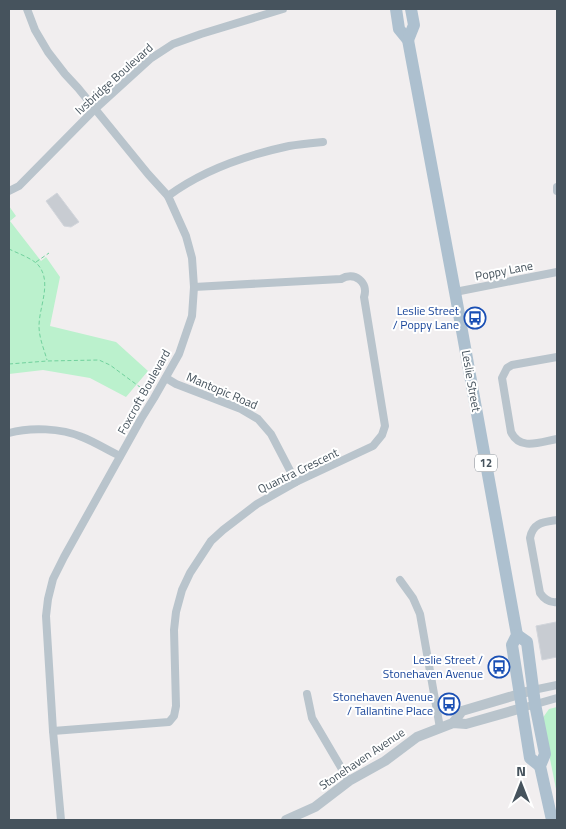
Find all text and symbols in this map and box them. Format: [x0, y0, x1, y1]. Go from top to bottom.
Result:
street label: Ivsbridge Boulevard [70, 38, 157, 119]
street label: Poppy Lane [473, 256, 535, 285]
place label: Leslie Street / Poppy Lane [393, 301, 460, 334]
bus stop icon: Leslie Street / Poppy Lane [463, 306, 487, 330]
street label: Foxcroft Boulevard [112, 346, 175, 438]
street label: Leslie Street [457, 349, 486, 414]
street label: Mantopic Road [184, 367, 261, 414]
street label: Quantra Crescent [254, 442, 342, 498]
road number: 12 [475, 454, 497, 472]
place label: Leslie Street / Stonehaven Avenue [383, 650, 483, 683]
bus stop icon: Leslie Street / Stonehaven Avenue [487, 655, 511, 679]
place label: Stonehaven Avenue / Tallantine Place [333, 687, 433, 720]
bus stop icon: Stonehaven Avenue / Tallantine Place [437, 692, 461, 716]
street label: Stonehaven Avenue [315, 723, 409, 794]
north arrow [496, 759, 546, 809]
text: N [516, 760, 526, 781]

